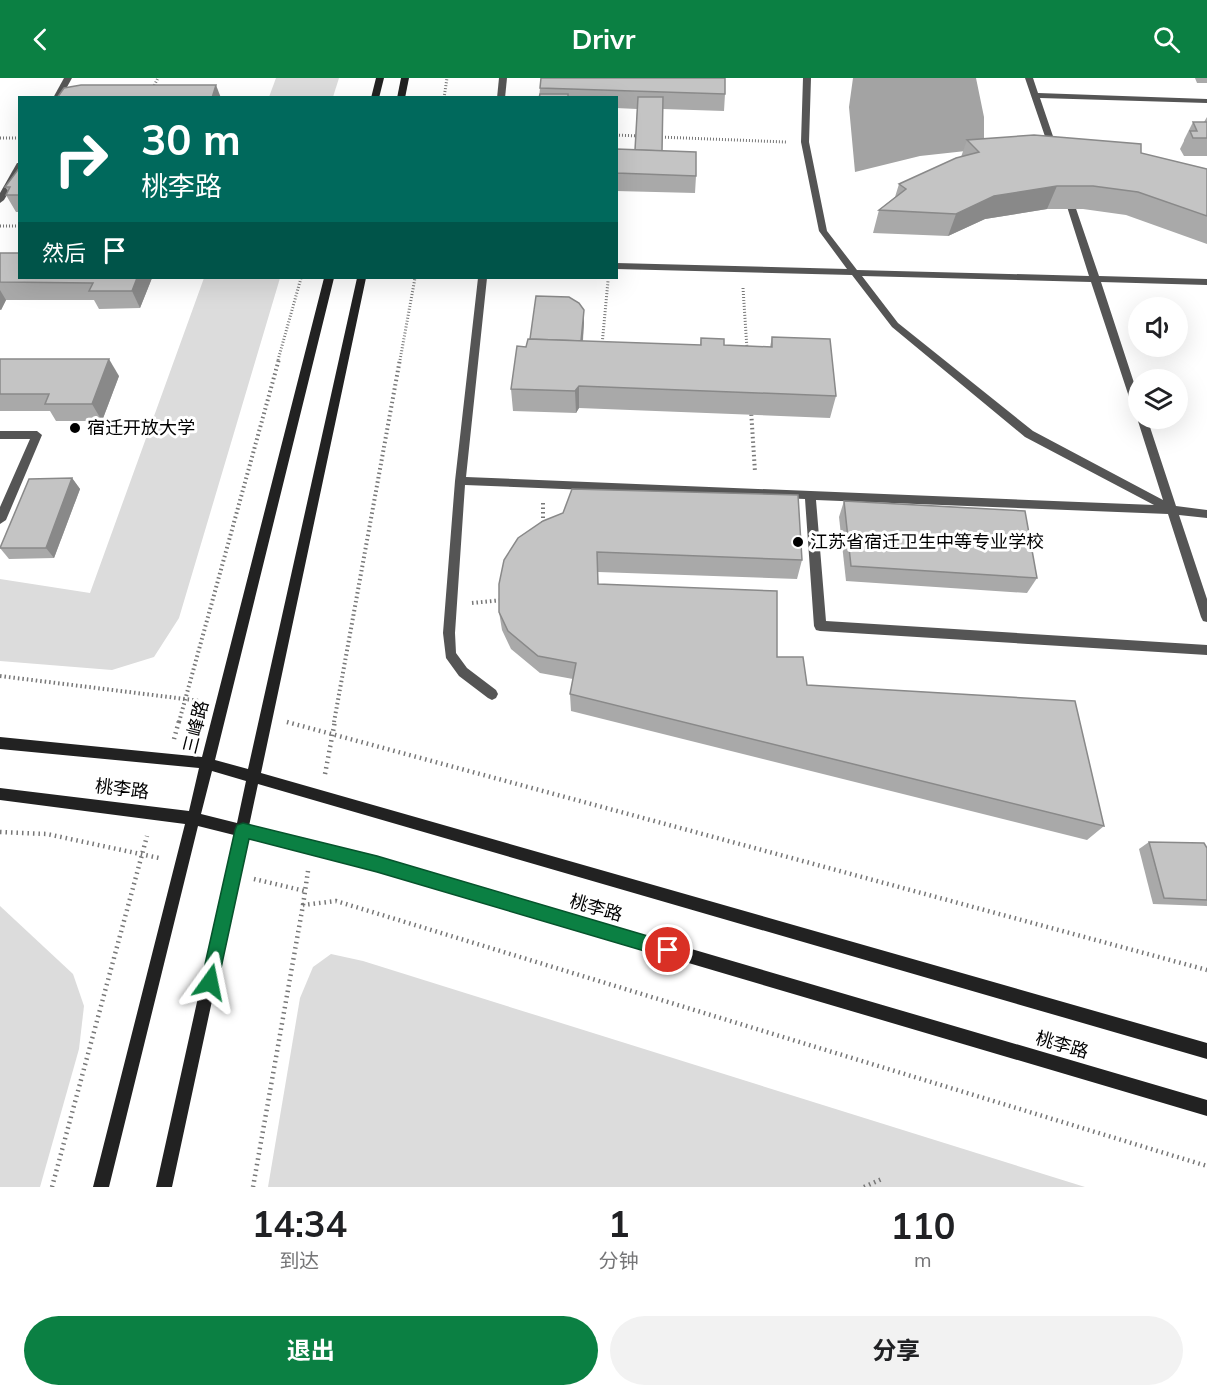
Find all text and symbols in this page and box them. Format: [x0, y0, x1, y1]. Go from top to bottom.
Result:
text: Drivr [572, 22, 635, 56]
icon: back [24, 23, 57, 56]
icon: search [1150, 23, 1183, 56]
text: 30 m [141, 113, 241, 166]
icon: right [42, 120, 120, 198]
text: 桃李路 [141, 169, 222, 203]
icon: arrive [98, 234, 131, 267]
text: 然后 [42, 239, 86, 267]
map controls [1128, 297, 1188, 429]
button: sound [1128, 297, 1188, 357]
button: layers [1128, 369, 1188, 429]
place label: 宿迁开放大学 [87, 416, 195, 439]
marker: 宿迁开放大学 [68, 421, 82, 435]
place label: 江苏省宿迁卫生中等专业学校 [810, 530, 1044, 553]
marker: 江苏省宿迁卫生中等专业学校 [791, 535, 805, 549]
street label: 三峰路 [178, 698, 213, 756]
street label: 桃李路 [94, 774, 150, 803]
street label: 桃李路 [567, 889, 625, 926]
pin [642, 924, 693, 975]
icon: arrive [651, 933, 684, 966]
position arrow [178, 950, 242, 1014]
street label: 桃李路 [1033, 1026, 1091, 1063]
text: 14:34 [252, 1201, 347, 1246]
text: 1 [608, 1201, 630, 1246]
text: 110 [890, 1203, 955, 1248]
text: m [914, 1247, 932, 1272]
text: 到达 [279, 1248, 319, 1273]
text: 分钟 [599, 1248, 639, 1273]
button: 退出 [24, 1316, 598, 1385]
button: 分享 [610, 1316, 1183, 1385]

